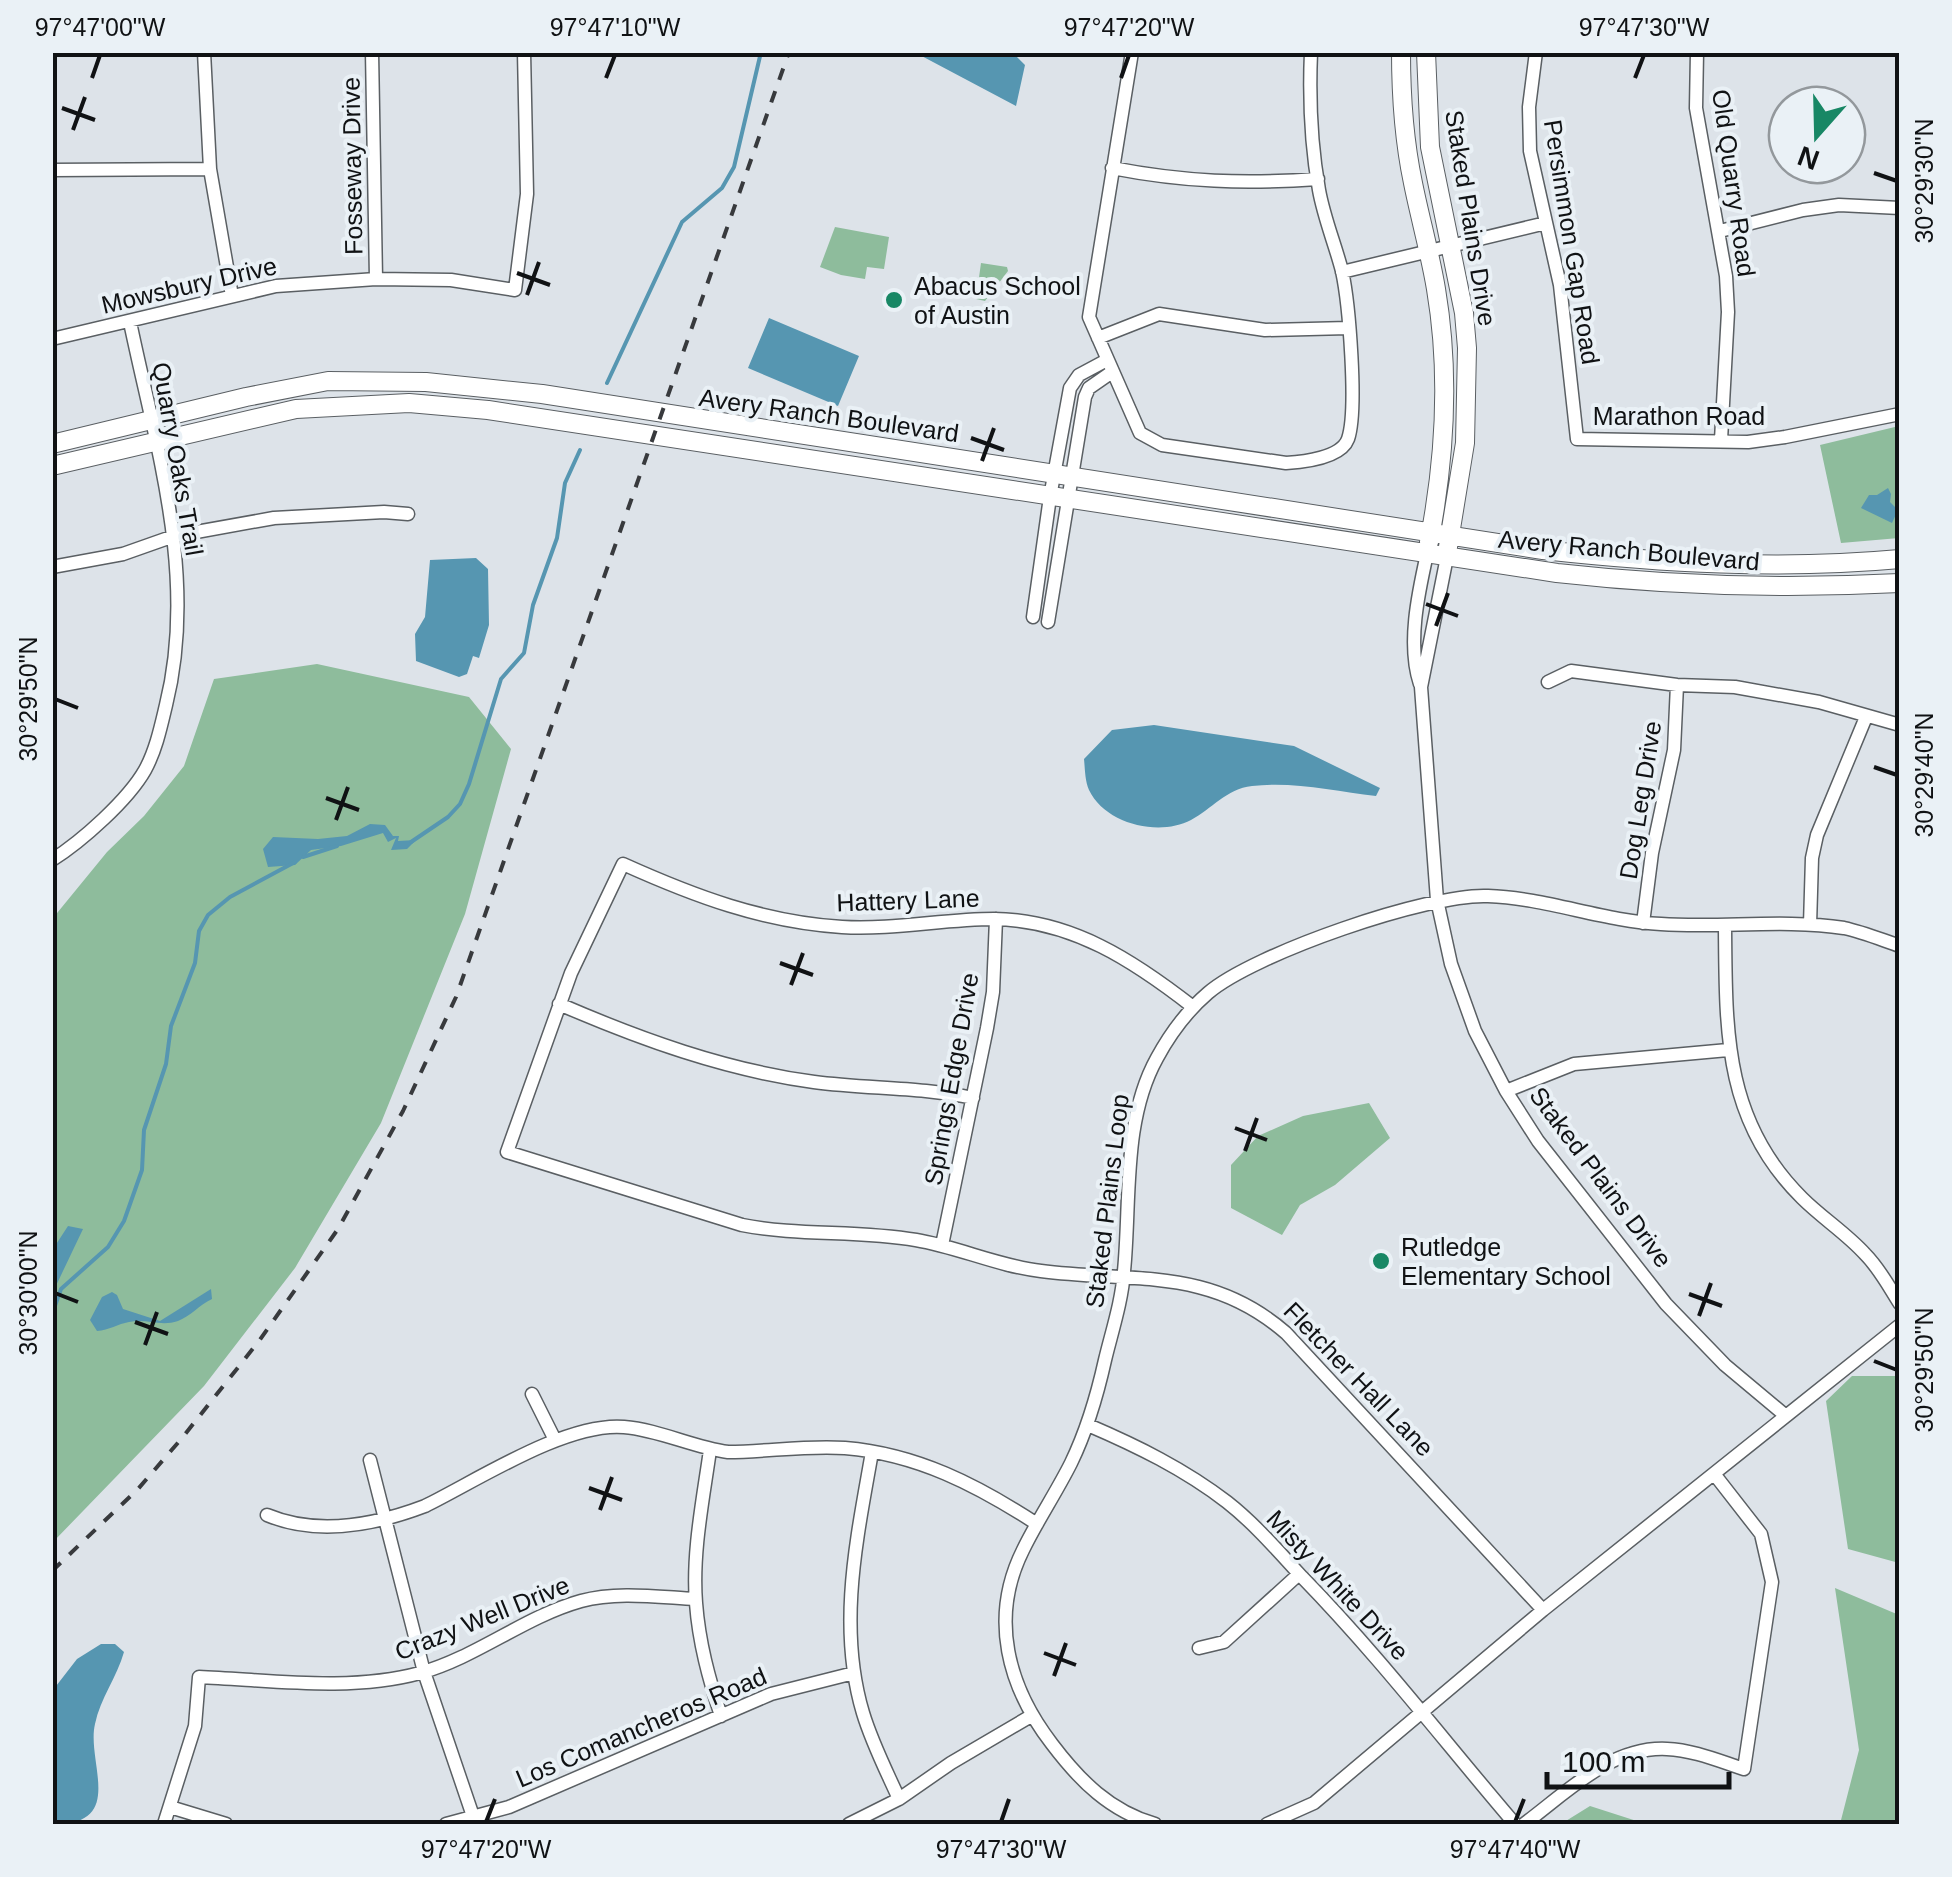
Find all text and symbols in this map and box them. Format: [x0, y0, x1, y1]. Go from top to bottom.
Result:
text: 97°47'00"W [35, 13, 166, 41]
text: 97°47'10"W [550, 13, 681, 41]
text: 97°47'20"W [1064, 13, 1195, 41]
text: 97°47'30"W [1579, 13, 1710, 41]
street label: Fosseway Drive [336, 77, 368, 255]
north arrow [1767, 85, 1867, 185]
street label: Old Quarry Road [1707, 87, 1761, 279]
street label: Staked Plains Drive [1440, 108, 1502, 328]
street label: Persimmon Gap Road [1539, 118, 1605, 366]
text: 30°29'30"N [1910, 118, 1938, 244]
text: N [1794, 140, 1823, 176]
street label: Mowsbury Drive [99, 251, 279, 319]
place label: Abacus School of Austin [914, 272, 1081, 329]
marker: Abacus School of Austin [883, 289, 905, 311]
street label: Quarry Oaks Trail [147, 360, 209, 558]
street label: Avery Ranch Boulevard [697, 383, 961, 447]
street label: Marathon Road [1593, 402, 1765, 430]
street label: Avery Ranch Boulevard [1497, 525, 1761, 575]
text: 30°29'50"N [14, 636, 42, 762]
text: 30°29'40"N [1910, 712, 1938, 838]
street label: Dog Leg Drive [1614, 719, 1666, 881]
street label: Hattery Lane [836, 884, 980, 916]
street label: Springs Edge Drive [919, 971, 983, 1187]
street label: Staked Plains Drive [1524, 1081, 1678, 1273]
street label: Staked Plains Loop [1080, 1092, 1134, 1310]
text: 30°30'00"N [14, 1230, 42, 1356]
place label: Rutledge Elementary School [1401, 1233, 1611, 1290]
marker: Rutledge Elementary School [1370, 1250, 1392, 1272]
street label: Fletcher Hall Lane [1278, 1296, 1440, 1462]
text: 30°29'50"N [1910, 1307, 1938, 1433]
street label: Misty White Drive [1261, 1504, 1415, 1666]
street label: Crazy Well Drive [391, 1570, 573, 1666]
street label: Los Comancheros Road [511, 1661, 771, 1793]
scale bar [1547, 1727, 1730, 1789]
text: 100 m [1562, 1745, 1645, 1778]
text: 97°47'20"W [421, 1835, 552, 1863]
text: 97°47'30"W [936, 1835, 1067, 1863]
text: 97°47'40"W [1450, 1835, 1581, 1863]

